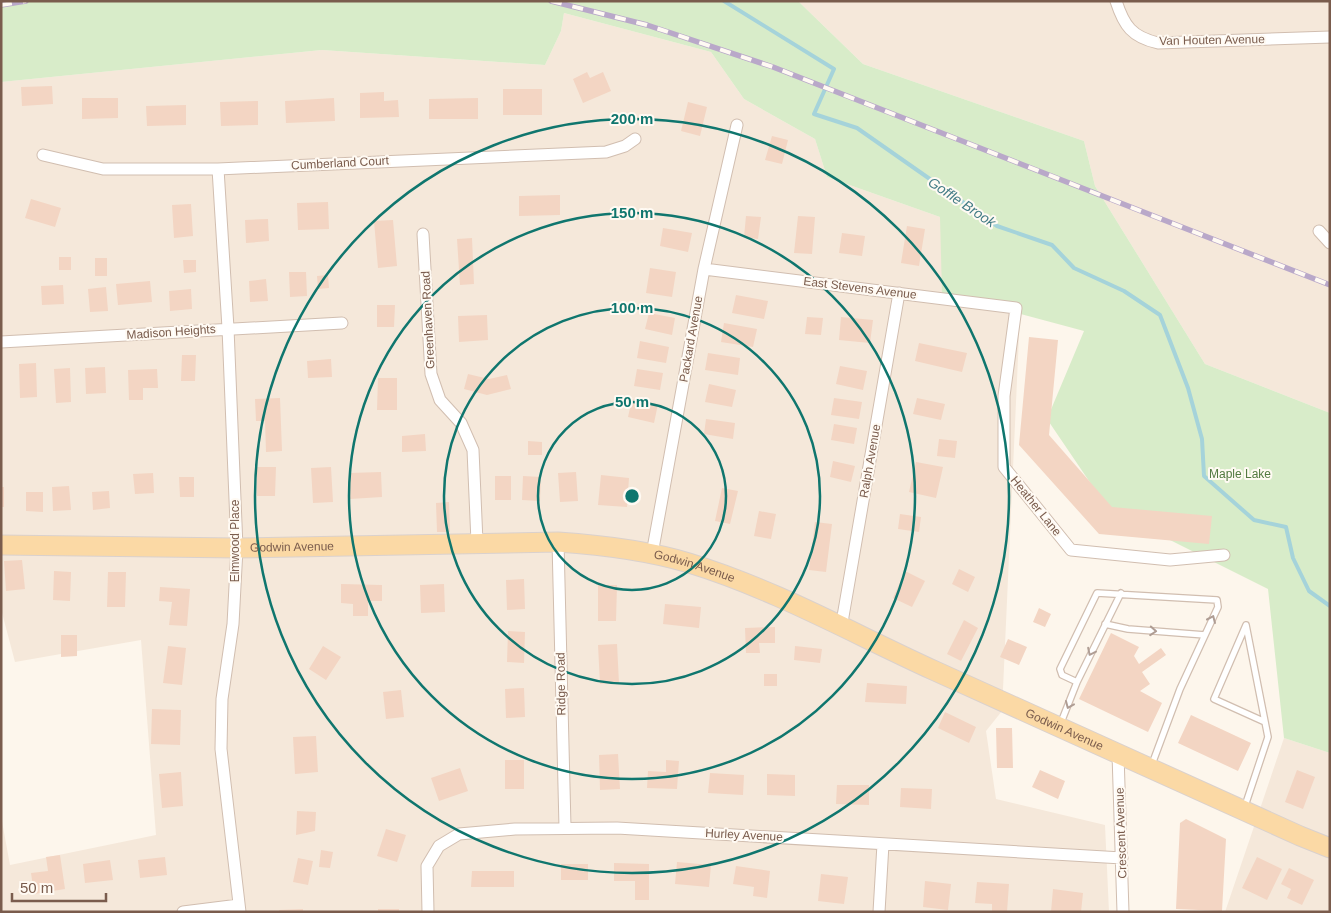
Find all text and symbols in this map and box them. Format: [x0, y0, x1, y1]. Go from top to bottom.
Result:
street label: Van Houten Avenue [1159, 32, 1265, 48]
text: 200 m [611, 110, 653, 127]
street label: Cumberland Court [291, 153, 390, 173]
water label: Goffle Brook [925, 174, 1000, 231]
text: 150 m [611, 204, 653, 221]
street label: Greenhaven Road [418, 271, 438, 369]
street label: East Stevens Avenue [803, 274, 918, 302]
street label: Packard Avenue [677, 295, 706, 383]
text: 100 m [611, 299, 653, 316]
street label: Madison Heights [126, 322, 216, 342]
text: 50 m [615, 393, 649, 410]
street label: Ralph Avenue [857, 423, 883, 499]
park label: Maple Lake [1209, 467, 1271, 481]
street label: Heather Lane [1008, 473, 1065, 539]
centre of rings [623, 487, 641, 505]
street label: Elmwood Place [228, 499, 242, 582]
street label: Godwin Avenue [250, 539, 334, 555]
street label: Godwin Avenue [653, 547, 737, 585]
one-way arrow [1206, 615, 1217, 624]
one-way arrow [1150, 625, 1158, 636]
one-way arrow [1087, 647, 1097, 656]
street label: Ridge Road [553, 652, 569, 716]
one-way arrow [1064, 700, 1075, 709]
street label: Godwin Avenue [1023, 706, 1106, 753]
street label: Crescent Avenue [1112, 787, 1130, 879]
street label: Hurley Avenue [705, 826, 784, 844]
scale bar [12, 870, 106, 902]
text: 50 m [20, 879, 53, 896]

